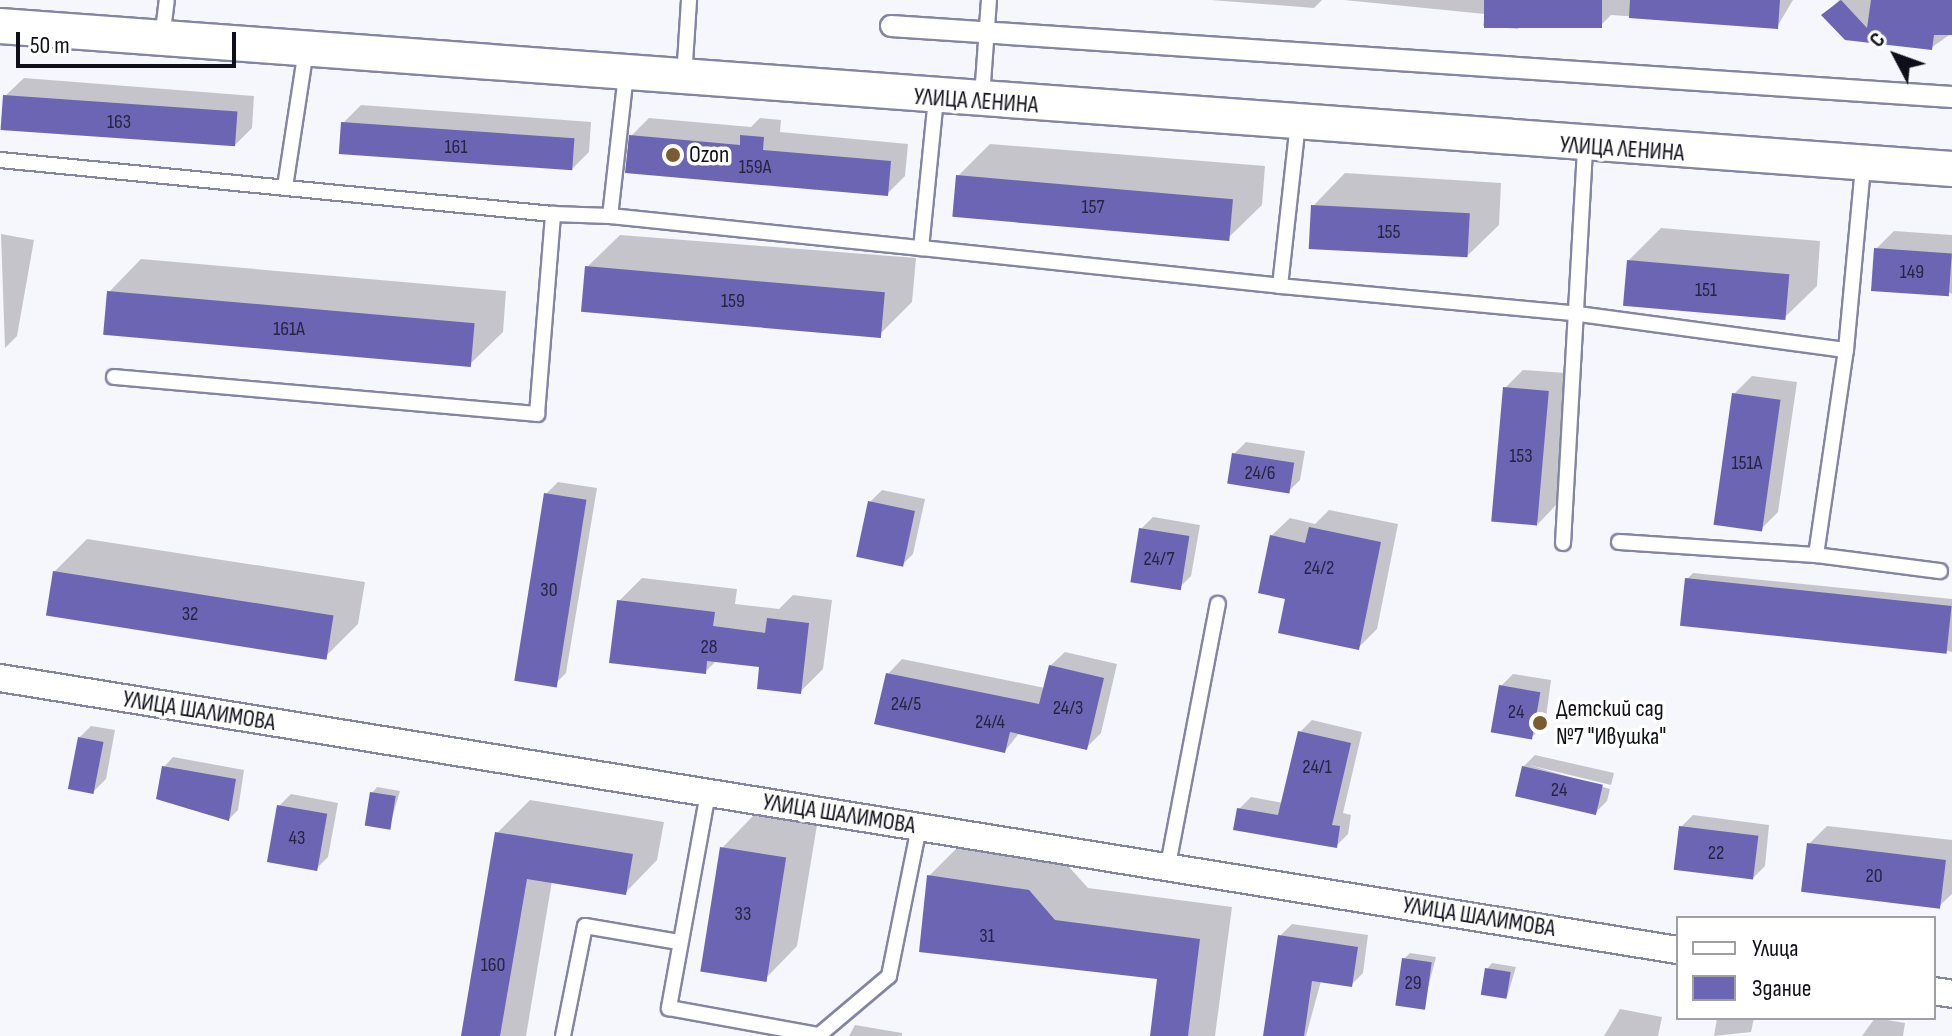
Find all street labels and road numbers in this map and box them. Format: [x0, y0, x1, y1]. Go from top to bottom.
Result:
street label: УЛИЦА ЛЕНИНА [913, 82, 1039, 120]
street label: УЛИЦА ЛЕНИНА [1559, 130, 1685, 168]
street label: УЛИЦА ШАЛИМОВА [121, 685, 277, 737]
street label: УЛИЦА ШАЛИМОВА [761, 788, 917, 840]
street label: УЛИЦА ШАЛИМОВА [1401, 891, 1557, 943]

